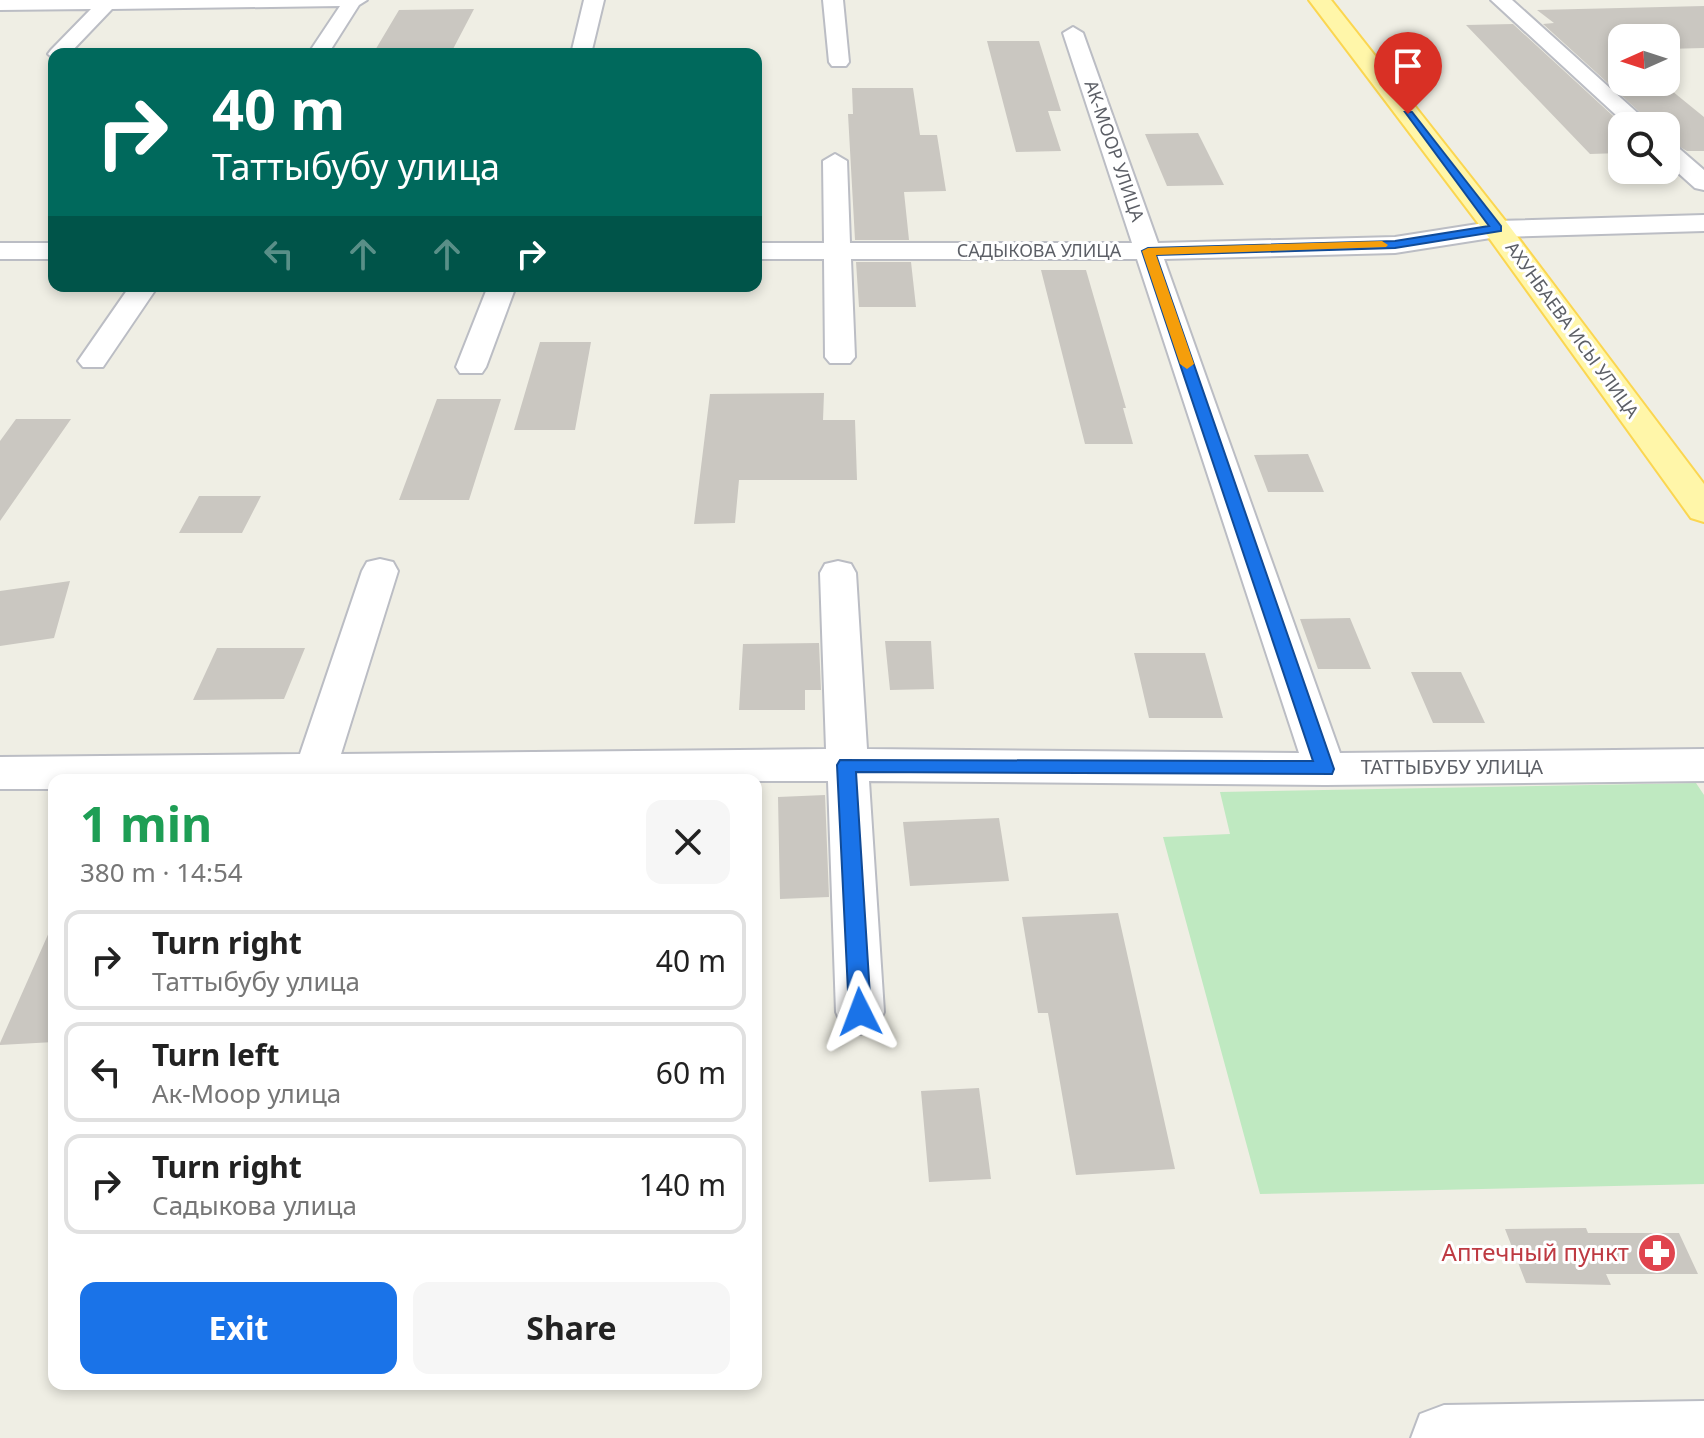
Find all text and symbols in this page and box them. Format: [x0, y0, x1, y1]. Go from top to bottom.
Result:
north arrow [1608, 24, 1680, 96]
map controls [1608, 24, 1680, 184]
pin [1374, 32, 1442, 114]
icon: arrive [1386, 44, 1430, 88]
text: 40 m [212, 70, 345, 146]
street label: АК-МООР УЛИЦА [1079, 77, 1151, 225]
icon: right [80, 80, 184, 184]
button: search [1608, 112, 1680, 184]
text: Таттыбубу улица [212, 142, 500, 191]
icon: left [257, 232, 301, 276]
icon: ahead [341, 232, 385, 276]
icon: ahead [425, 232, 469, 276]
icon: right [509, 232, 553, 276]
street label: АХУНБАЕВА ИСЫ УЛИЦА [1501, 236, 1645, 423]
street label: САДЫКОВА УЛИЦА [957, 238, 1122, 262]
street label: ТАТТЫБУБУ УЛИЦА [1361, 753, 1543, 780]
text: 1 min [80, 791, 212, 856]
button: close [646, 800, 730, 884]
text: 380 m · 14:54 [80, 854, 243, 890]
text: Turn right [152, 922, 302, 963]
icon: right [84, 938, 128, 982]
text: 40 m [656, 940, 726, 981]
text: Таттыбубу улица [152, 963, 360, 999]
position arrow [818, 970, 902, 1054]
text: Turn left [152, 1034, 280, 1075]
icon: left [84, 1050, 128, 1094]
text: 60 m [656, 1052, 726, 1093]
text: Ак-Моор улица [152, 1075, 341, 1111]
text: Turn right [152, 1146, 302, 1187]
icon: right [84, 1162, 128, 1206]
text: 140 m [639, 1164, 726, 1205]
text: Садыкова улица [152, 1187, 357, 1223]
pharmacy icon: Аптечный пункт [1636, 1232, 1678, 1274]
place label: Аптечный пункт [1442, 1235, 1629, 1268]
button: Exit [80, 1282, 397, 1374]
button: Share [413, 1282, 730, 1374]

